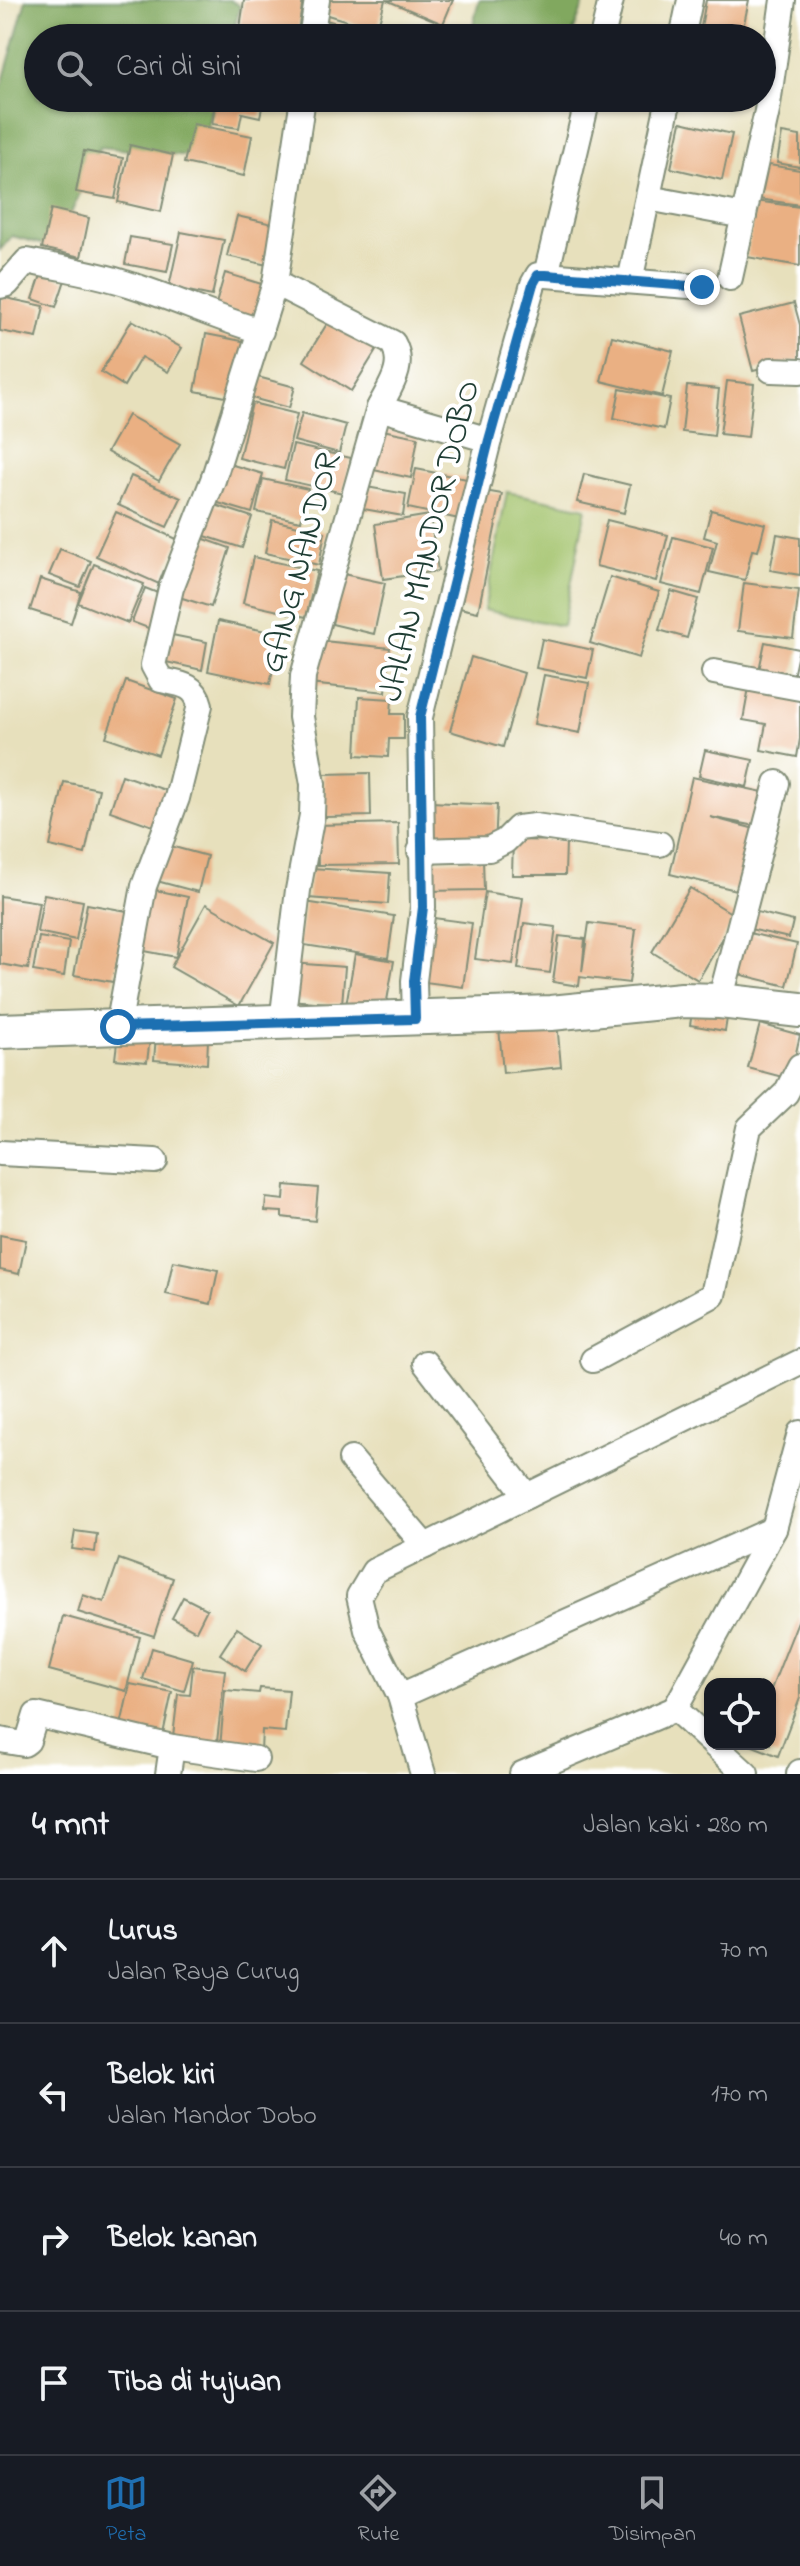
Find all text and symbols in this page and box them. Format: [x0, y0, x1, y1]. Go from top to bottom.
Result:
search box [24, 24, 776, 112]
icon: search [52, 46, 96, 90]
text: Cari di sini [116, 46, 242, 90]
route end [684, 269, 720, 305]
street label: JALAN MANDOR DOBO [367, 375, 495, 707]
street label: GANG NANDOR [249, 447, 355, 679]
route start [100, 1009, 136, 1045]
map controls [704, 1678, 776, 1750]
button: locate [704, 1678, 776, 1750]
text: 4 mnt [32, 1801, 109, 1851]
text: Jalan kaki · 280 m [583, 1807, 768, 1845]
text: Lurus [108, 1910, 178, 1954]
icon: ahead [32, 1929, 76, 1973]
text: 70 m [719, 1932, 768, 1970]
text: Jalan Raya Curug [108, 1954, 300, 1992]
text: Belok kiri [108, 2054, 215, 2098]
icon: left [32, 2073, 76, 2117]
text: 170 m [711, 2076, 768, 2114]
text: Jalan Mandor Dobo [108, 2098, 317, 2136]
icon: right [32, 2217, 76, 2261]
text: Belok kanan [108, 2217, 257, 2261]
text: 40 m [719, 2220, 768, 2258]
icon: arrive [32, 2361, 76, 2405]
text: Tiba di tujuan [108, 2361, 281, 2405]
tab: Peta [104, 2471, 148, 2551]
tab: Rute [356, 2471, 400, 2551]
tab: Disimpan [609, 2471, 696, 2551]

